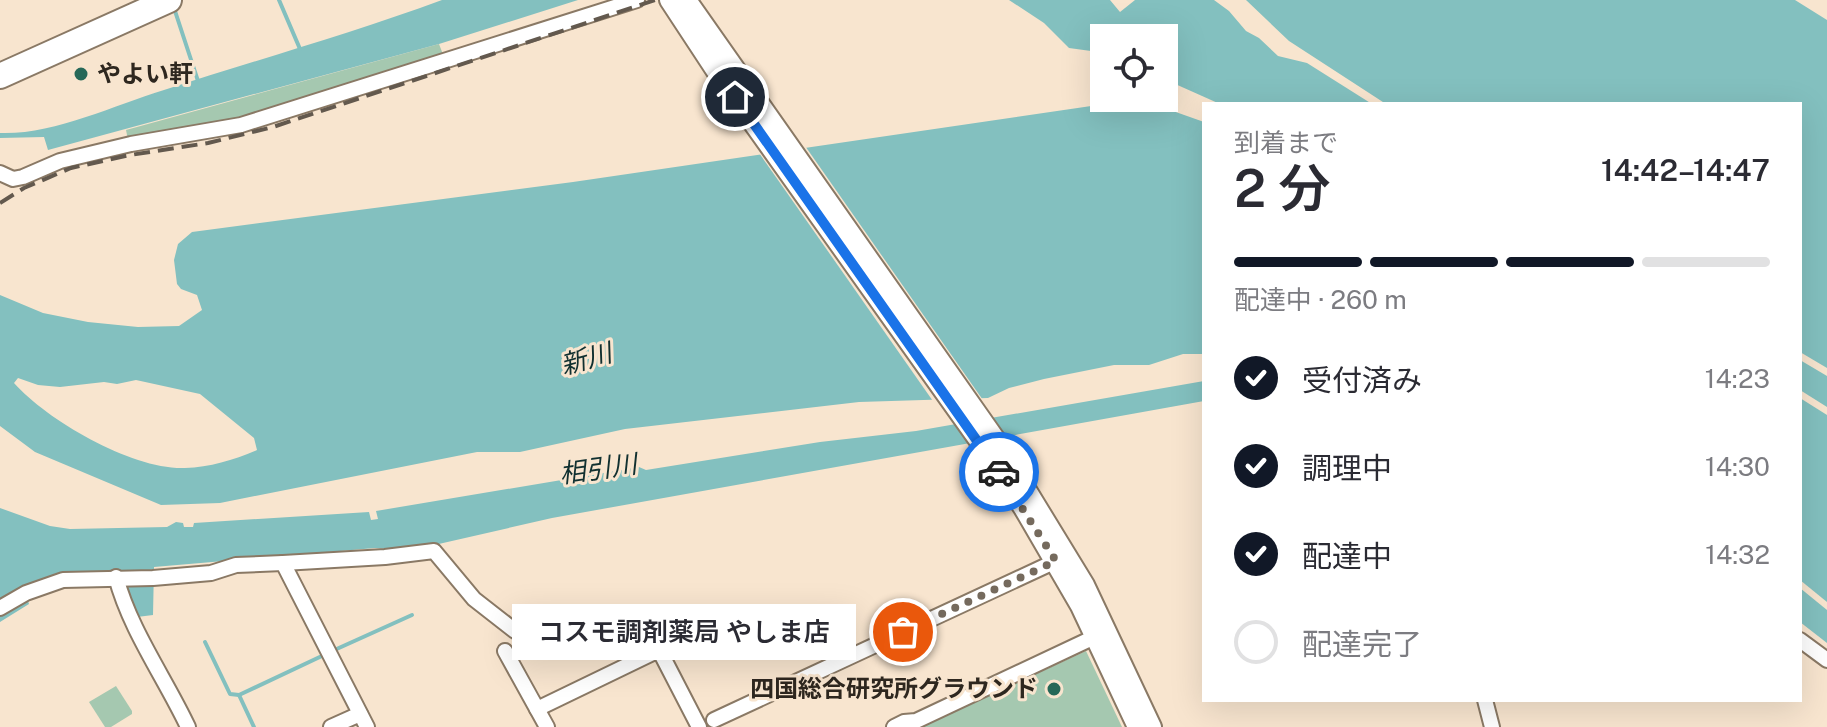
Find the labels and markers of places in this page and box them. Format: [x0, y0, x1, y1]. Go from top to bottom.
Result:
place label: やよい軒 [97, 59, 193, 87]
pin [701, 63, 769, 131]
marker: やよい軒 [72, 65, 90, 83]
pin [869, 598, 937, 666]
callout: コスモ調剤薬局 やしま店 [511, 604, 855, 660]
place label: 四国総合研究所グラウンド [750, 674, 1038, 702]
marker: 四国総合研究所グラウンド [1045, 680, 1063, 698]

